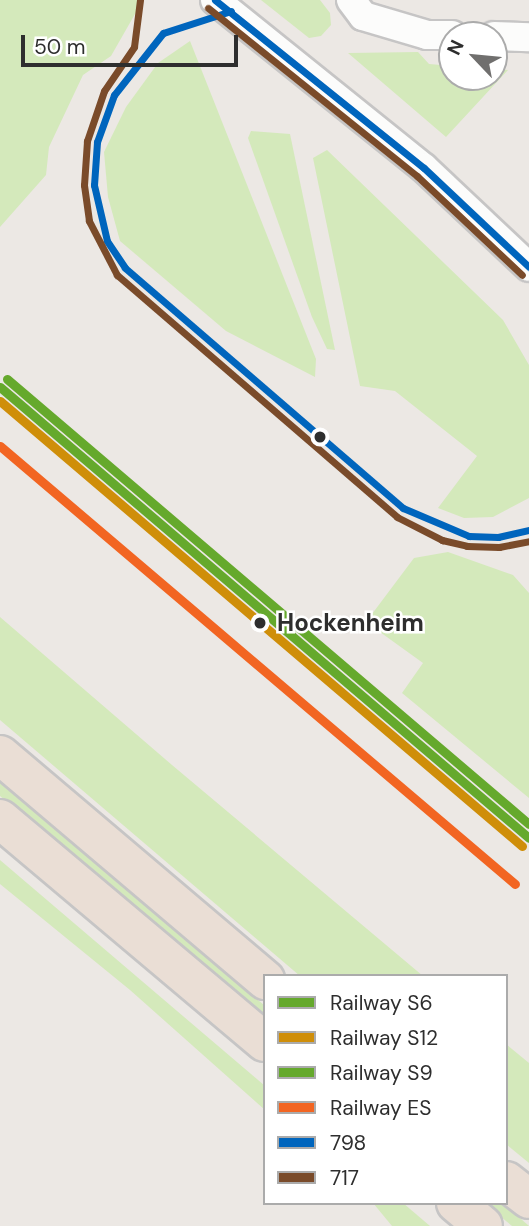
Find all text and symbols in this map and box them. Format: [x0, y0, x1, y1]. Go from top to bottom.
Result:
scale bar [24, 21, 242, 65]
north arrow [438, 21, 508, 91]
text: 50 m [34, 33, 85, 61]
text: N [441, 36, 470, 59]
unlabelled marker [313, 430, 327, 444]
place label: Hockenheim [277, 609, 424, 637]
marker: Hockenheim [249, 612, 271, 634]
legend [263, 974, 508, 1205]
text: Railway S6 [330, 989, 433, 1017]
text: Railway S12 [330, 1024, 438, 1052]
text: Railway S9 [330, 1059, 433, 1087]
text: Railway ES [330, 1094, 431, 1122]
text: 798 [330, 1129, 366, 1157]
text: 717 [330, 1164, 359, 1192]

